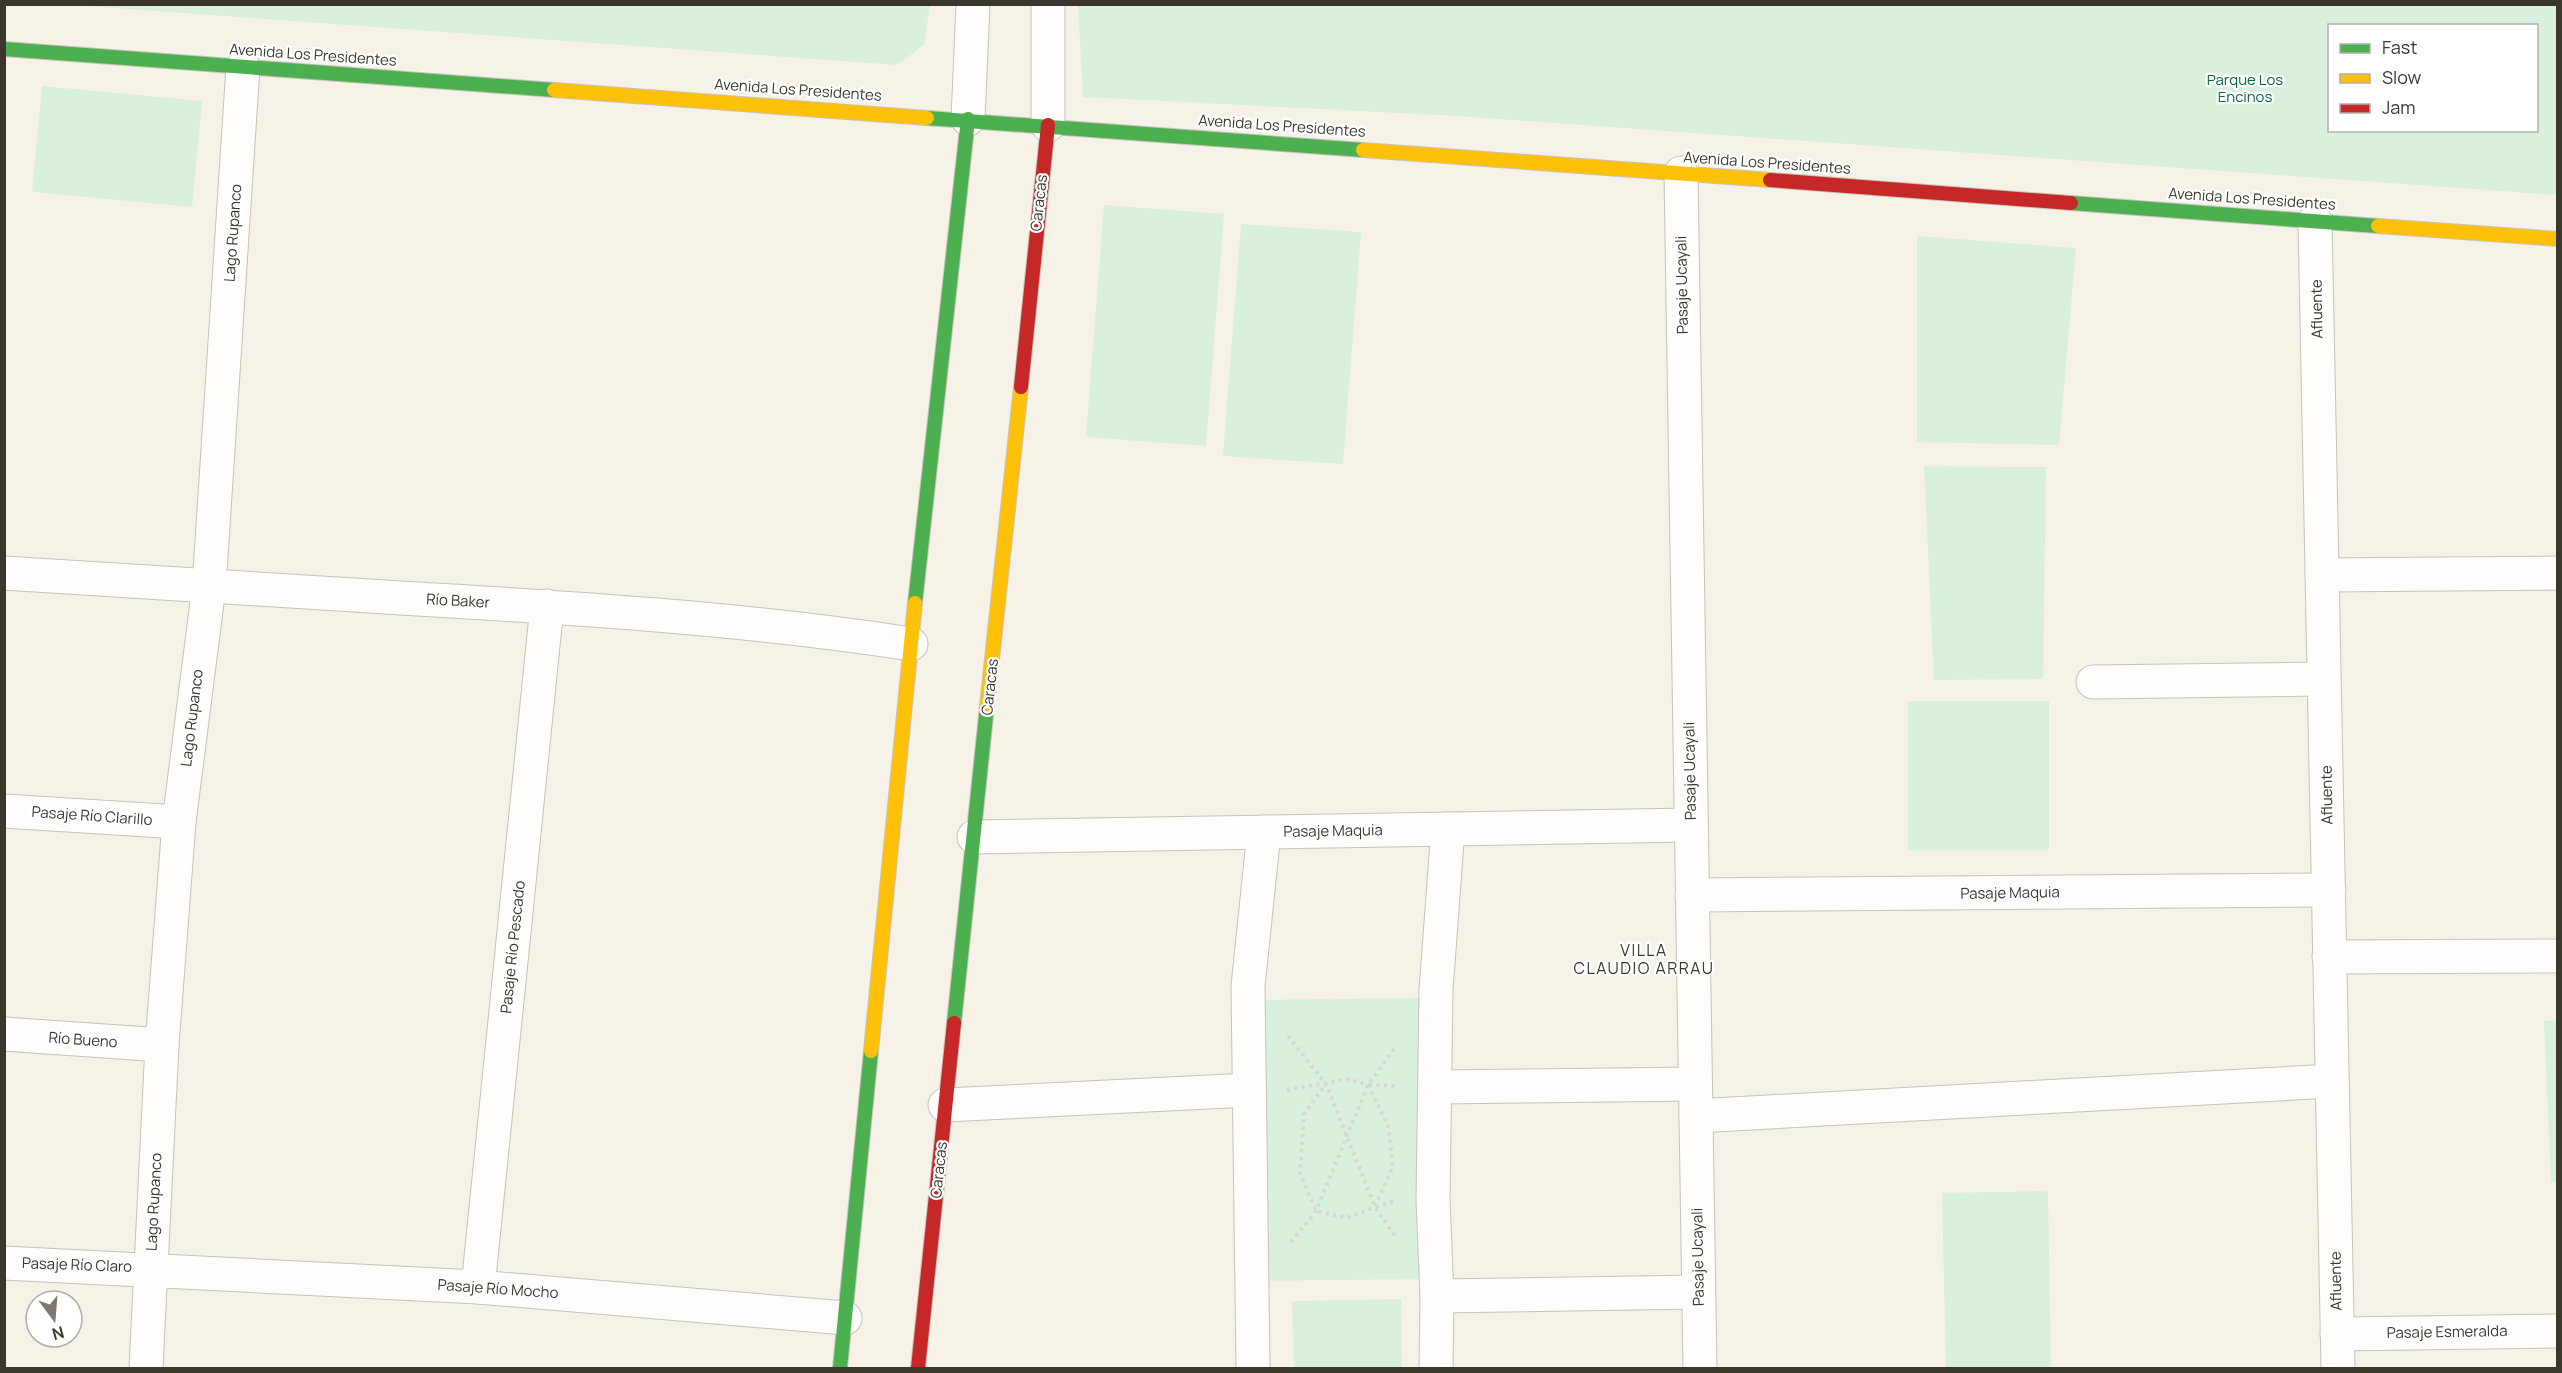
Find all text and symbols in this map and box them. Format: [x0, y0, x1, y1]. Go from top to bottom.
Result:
legend [2328, 24, 2538, 132]
text: Fast [2382, 35, 2417, 59]
street label: Avenida Los Presidentes [229, 38, 398, 71]
text: Slow [2382, 65, 2422, 89]
park label: Parque Los Encinos [2207, 69, 2283, 107]
street label: Avenida Los Presidentes [714, 73, 883, 106]
text: Jam [2382, 95, 2416, 119]
street label: Avenida Los Presidentes [1198, 109, 1367, 142]
street label: Avenida Los Presidentes [1683, 146, 1852, 179]
street label: Caracas [1025, 173, 1052, 232]
street label: Avenida Los Presidentes [2168, 182, 2337, 215]
street label: Lago Rupanco [219, 183, 246, 283]
street label: Pasaje Ucayali [1670, 236, 1693, 334]
street label: Afluente [2305, 279, 2328, 339]
street label: Río Baker [426, 588, 491, 613]
street label: Caracas [976, 657, 1003, 716]
street label: Lago Rupanco [175, 668, 208, 768]
street label: Pasaje Ucayali [1678, 722, 1701, 820]
street label: Afluente [2315, 765, 2338, 825]
street label: Pasaje Río Clarillo [31, 801, 153, 830]
street label: Pasaje Maquia [1283, 819, 1383, 842]
street label: Pasaje Río Pescado [495, 879, 530, 1014]
street label: Pasaje Maquia [1960, 881, 2060, 904]
district label: VILLA CLAUDIO ARRAU [1574, 939, 1714, 979]
street label: Río Bueno [48, 1027, 118, 1052]
street label: Caracas [925, 1140, 952, 1199]
street label: Lago Rupanco [140, 1152, 167, 1252]
street label: Pasaje Ucayali [1686, 1208, 1709, 1306]
street label: Afluente [2324, 1251, 2347, 1311]
street label: Pasaje Río Claro [22, 1252, 133, 1277]
street label: Pasaje Río Mocho [437, 1274, 559, 1303]
north arrow [24, 1289, 84, 1349]
street label: Pasaje Esmeralda [2386, 1320, 2508, 1343]
text: N [50, 1321, 67, 1346]

